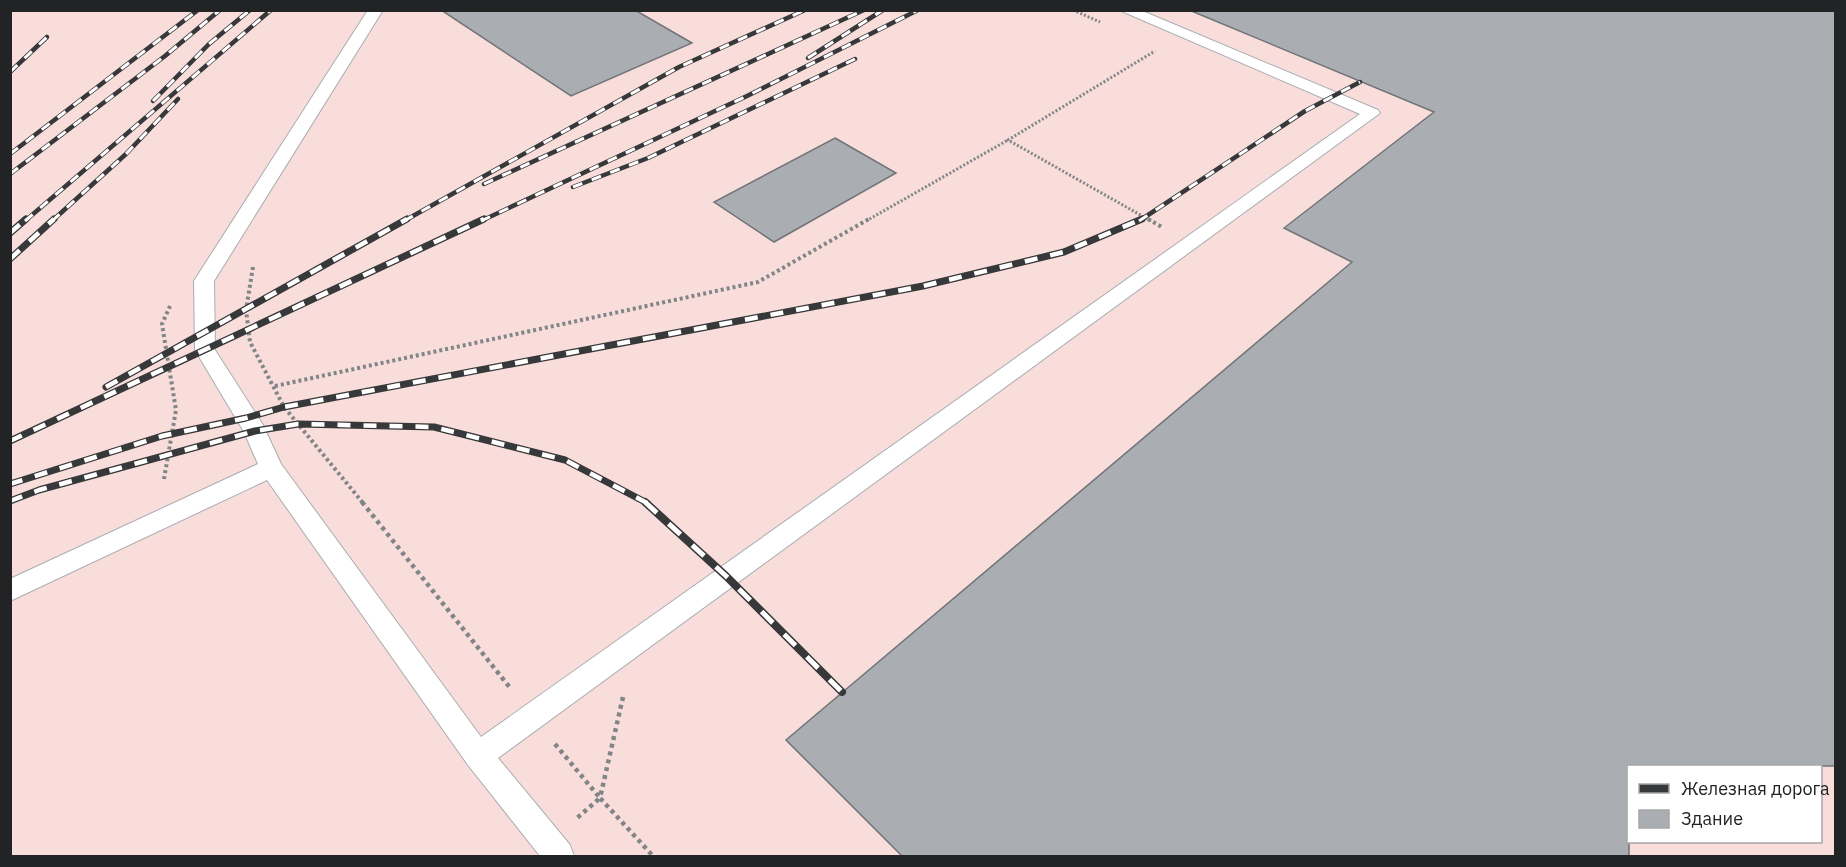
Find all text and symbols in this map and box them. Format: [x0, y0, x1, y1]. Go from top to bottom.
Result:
legend [1627, 765, 1822, 843]
text: Железная дорога [1681, 777, 1830, 800]
text: Здание [1681, 807, 1743, 830]

